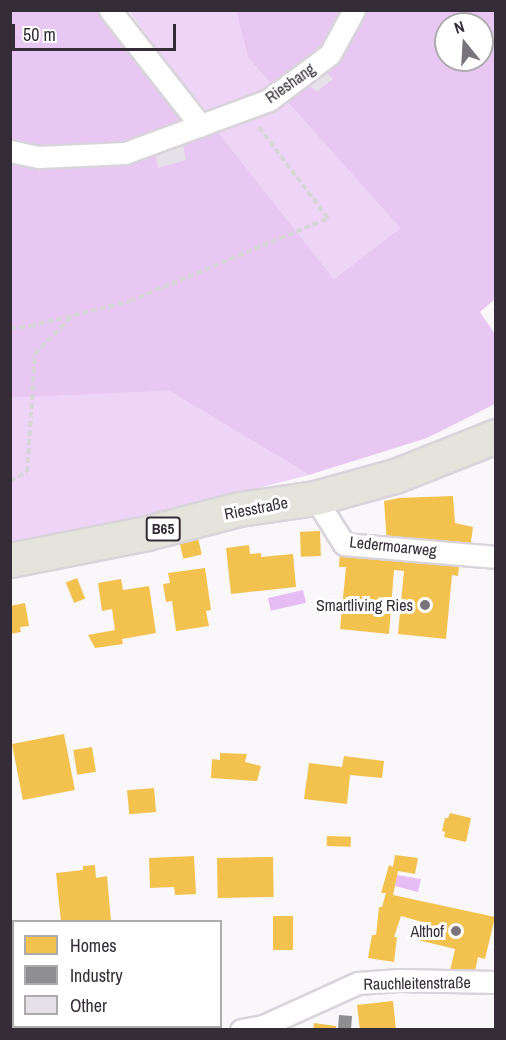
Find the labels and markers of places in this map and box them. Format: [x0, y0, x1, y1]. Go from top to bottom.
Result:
place label: Smartliving Ries [316, 595, 413, 615]
marker: Smartliving Ries [418, 598, 432, 612]
place label: Althof [410, 921, 444, 941]
marker: Althof [449, 924, 463, 938]

